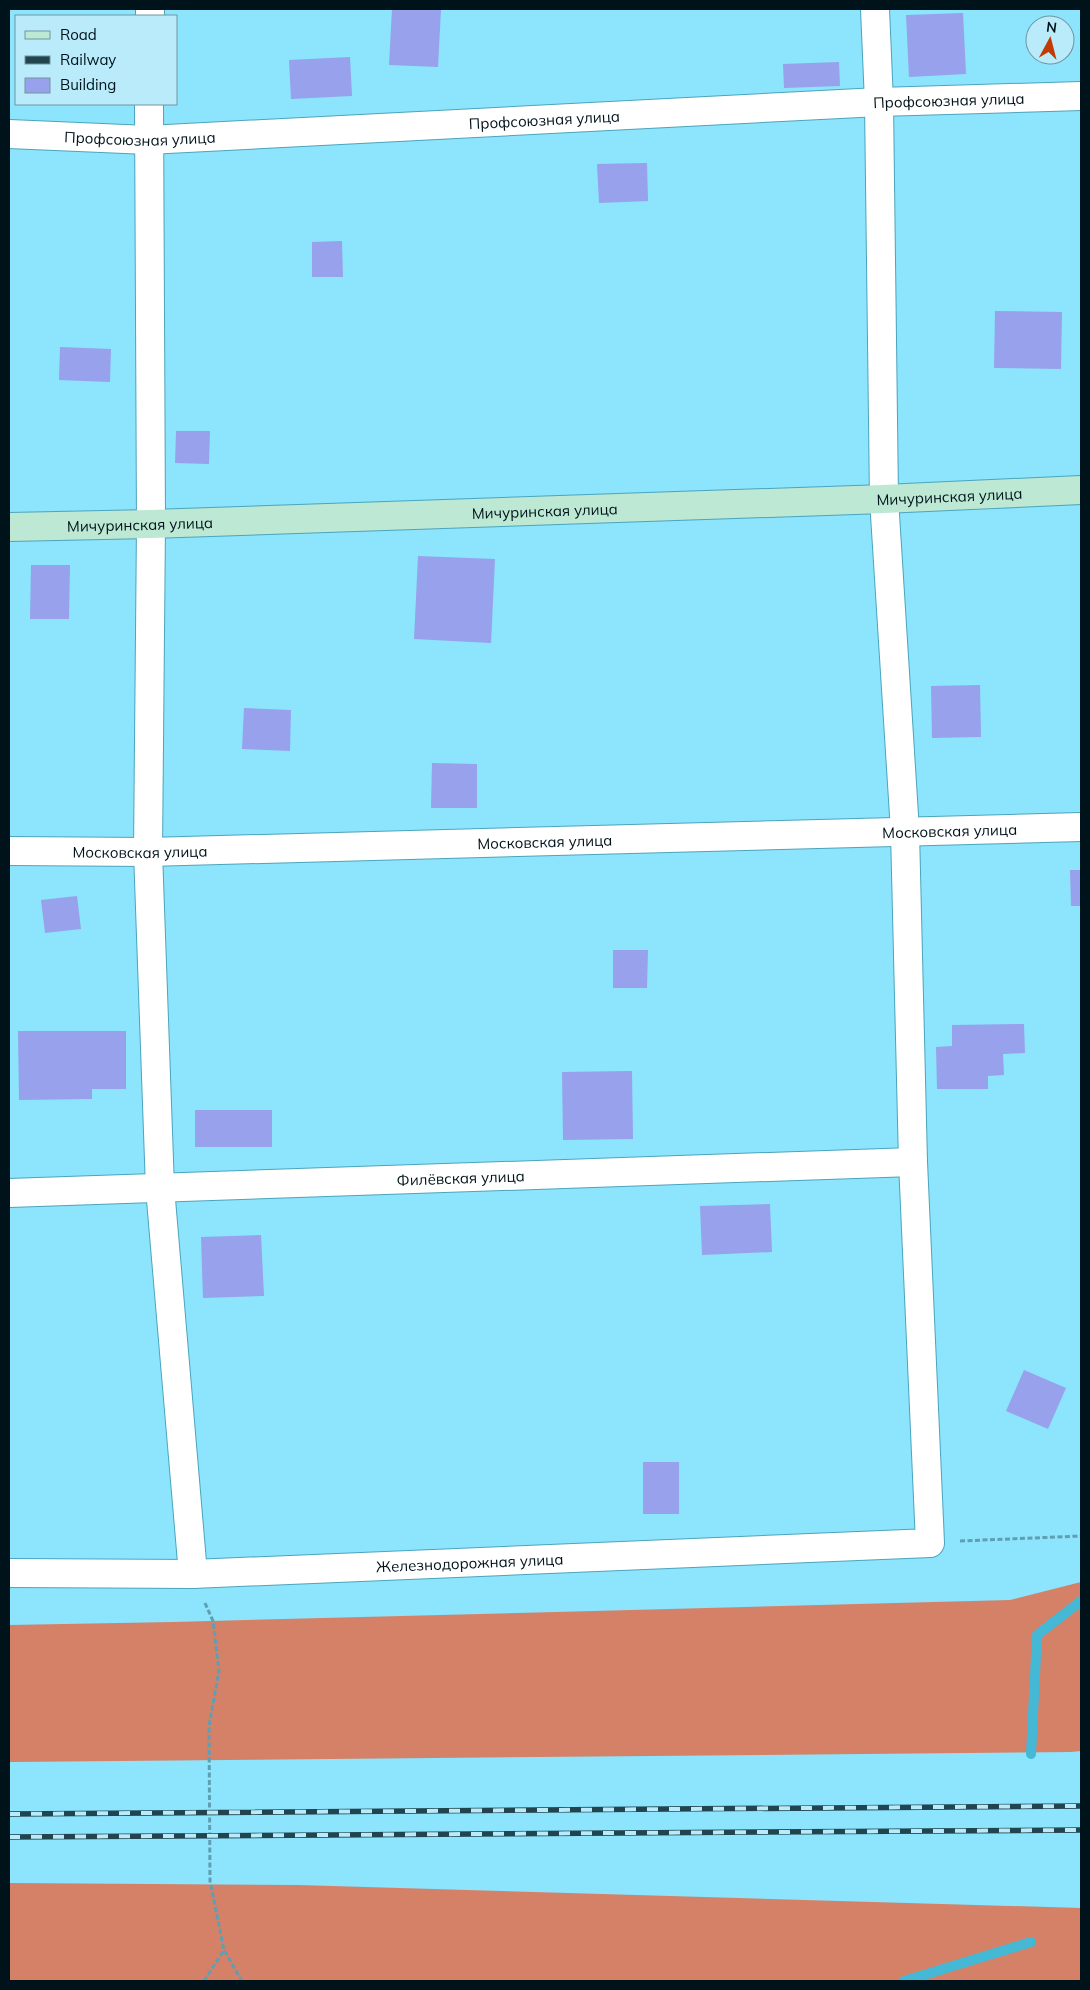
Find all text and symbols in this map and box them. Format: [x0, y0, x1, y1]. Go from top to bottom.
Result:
legend [15, 15, 178, 105]
north arrow [1025, 15, 1075, 65]
text: N [1045, 18, 1058, 37]
text: Road [60, 25, 97, 44]
text: Railway [60, 50, 116, 69]
text: Building [60, 75, 116, 94]
street label: Профсоюзная улица [873, 88, 1025, 112]
street label: Профсоюзная улица [468, 106, 620, 133]
street label: Профсоюзная улица [64, 127, 216, 150]
street label: Мичуринская улица [876, 483, 1023, 509]
street label: Мичуринская улица [471, 499, 618, 523]
street label: Мичуринская улица [67, 512, 213, 535]
street label: Московская улица [882, 819, 1017, 842]
street label: Московская улица [477, 830, 613, 853]
street label: Московская улица [72, 841, 208, 862]
street label: Филёвская улица [396, 1166, 525, 1189]
street label: Железнодорожная улица [376, 1549, 564, 1576]

